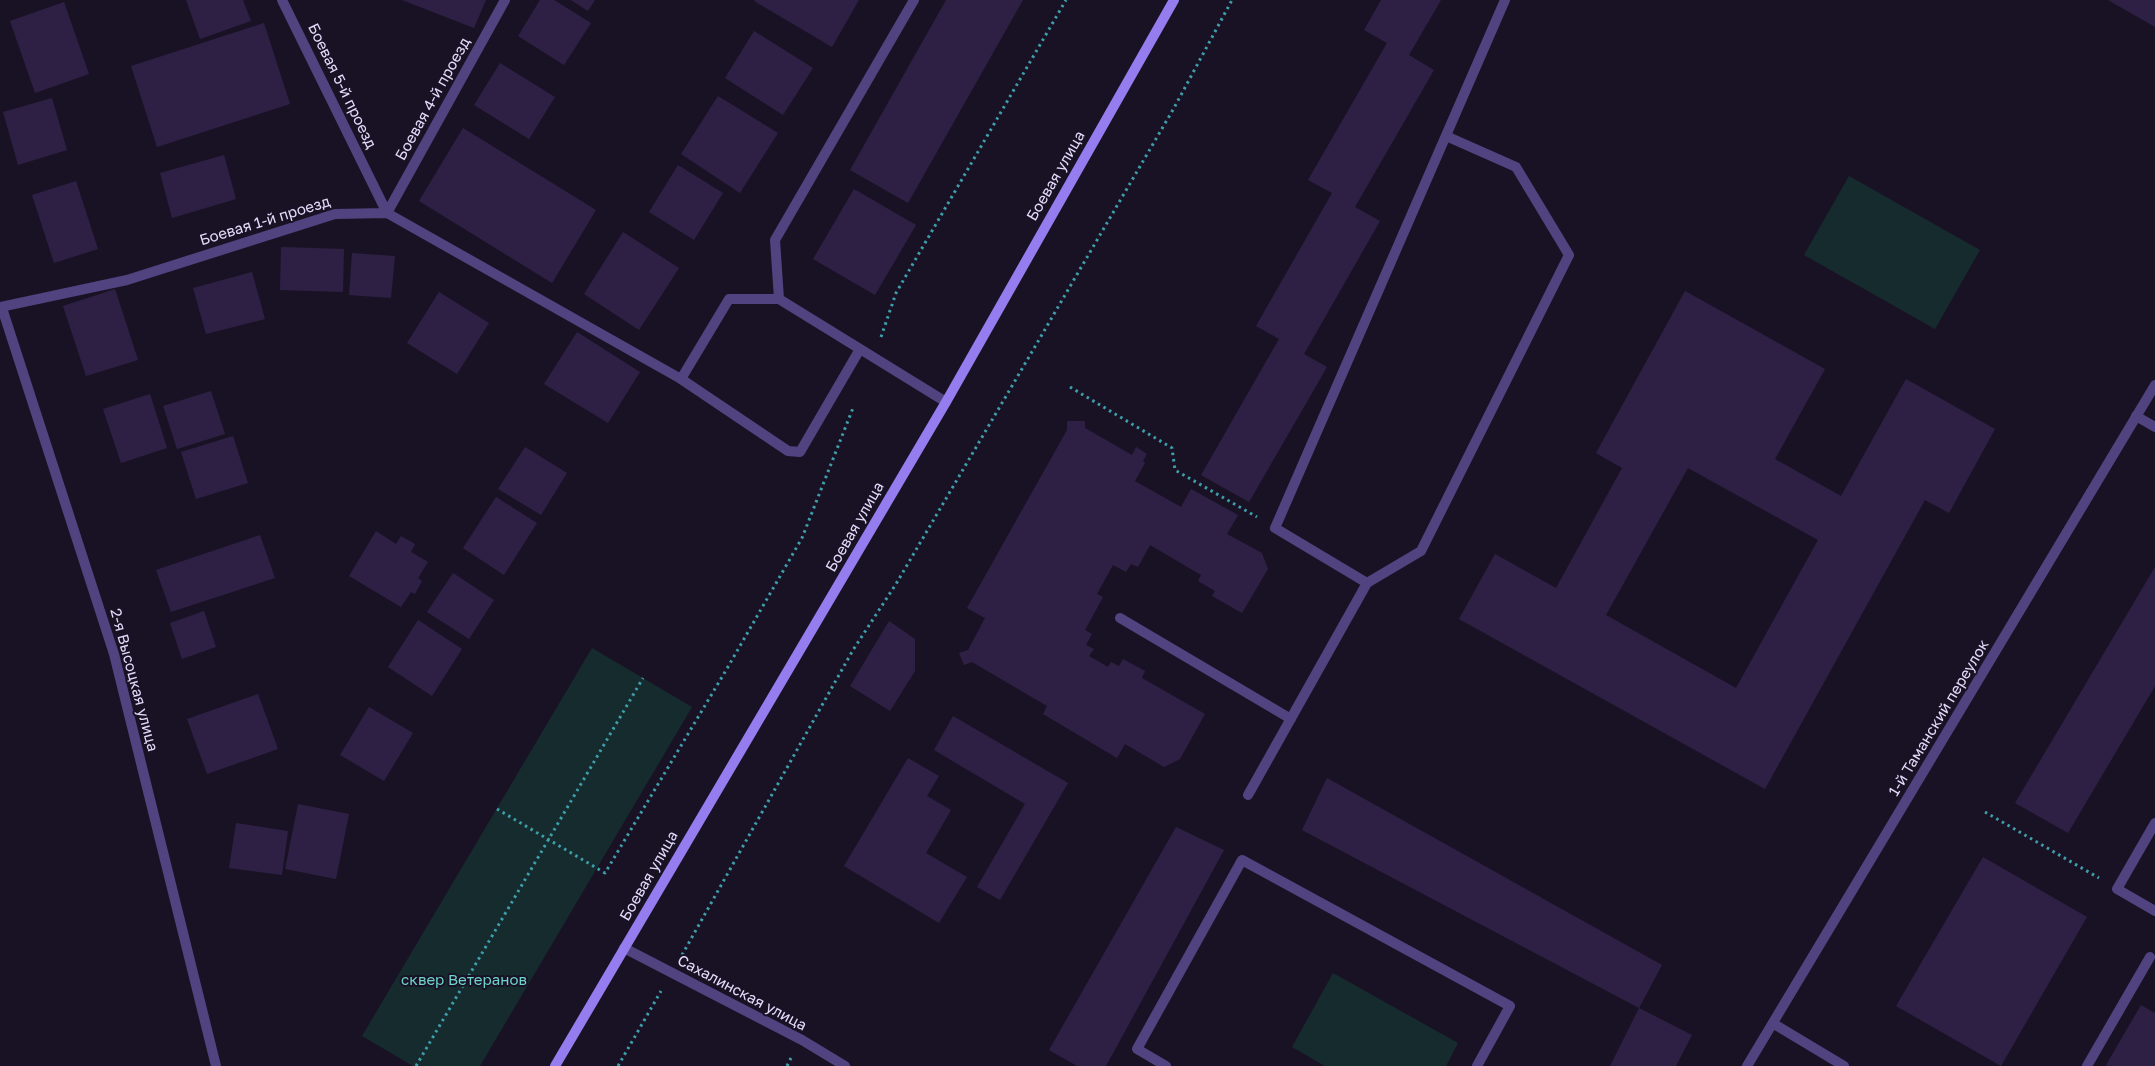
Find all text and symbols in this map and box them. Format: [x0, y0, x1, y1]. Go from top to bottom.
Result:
street label: Боевая 5-й проезд [304, 20, 380, 152]
street label: Боевая 4-й проезд [392, 34, 474, 164]
street label: Боевая улица [1023, 128, 1089, 224]
street label: Боевая 1-й проезд [197, 193, 333, 249]
street label: Боевая улица [822, 479, 888, 575]
street label: 2-я Высоцкая улица [106, 606, 162, 754]
street label: 1-й Таманский переулок [1885, 636, 1993, 800]
street label: Боевая улица [616, 828, 682, 924]
street label: Сахалинская улица [674, 951, 810, 1035]
park label: сквер Ветеранов [401, 971, 527, 989]

